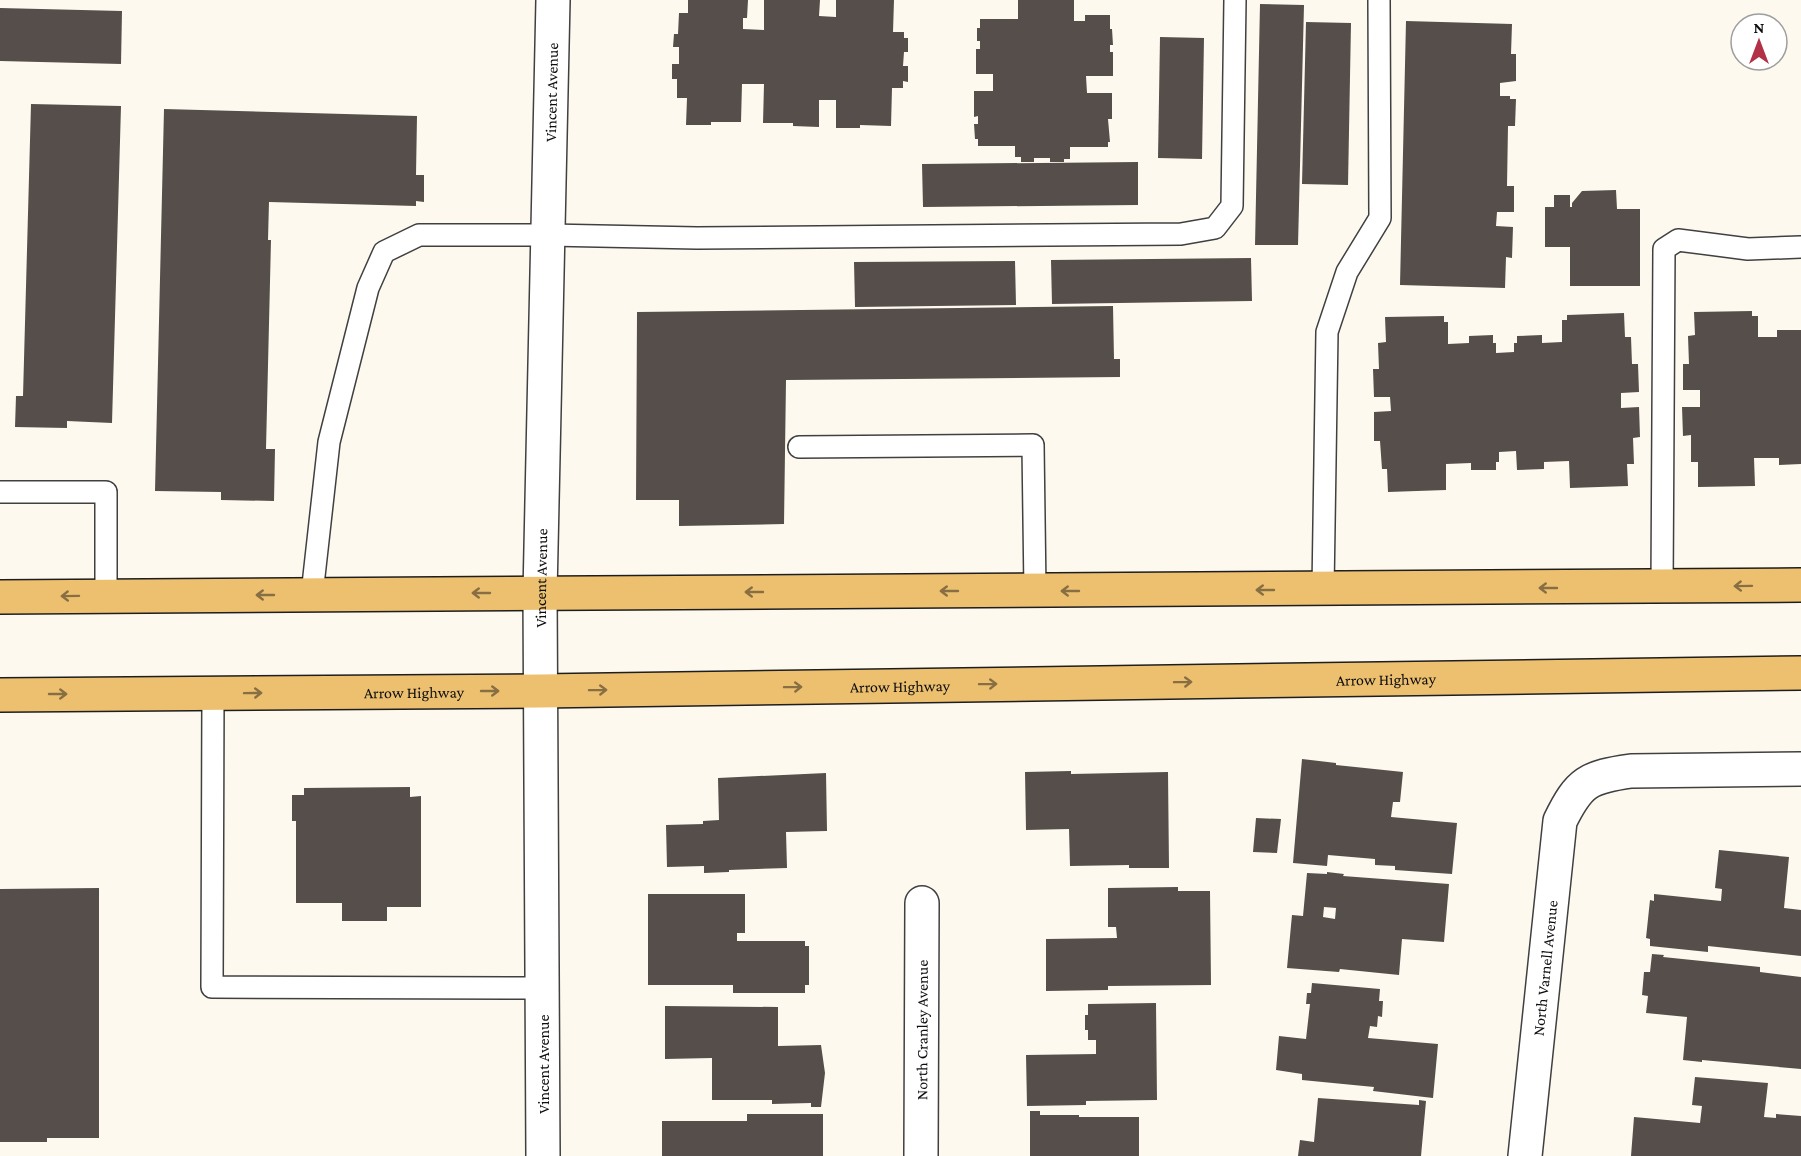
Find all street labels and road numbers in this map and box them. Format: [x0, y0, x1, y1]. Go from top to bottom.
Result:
street label: Vincent Avenue [541, 42, 561, 142]
street label: Vincent Avenue [531, 528, 550, 628]
street label: Arrow Highway [1336, 670, 1437, 688]
street label: Arrow Highway [850, 677, 951, 695]
street label: Arrow Highway [364, 683, 465, 701]
street label: North Varnell Avenue [1529, 899, 1560, 1037]
street label: North Cranley Avenue [913, 960, 931, 1100]
street label: Vincent Avenue [535, 1014, 552, 1114]

